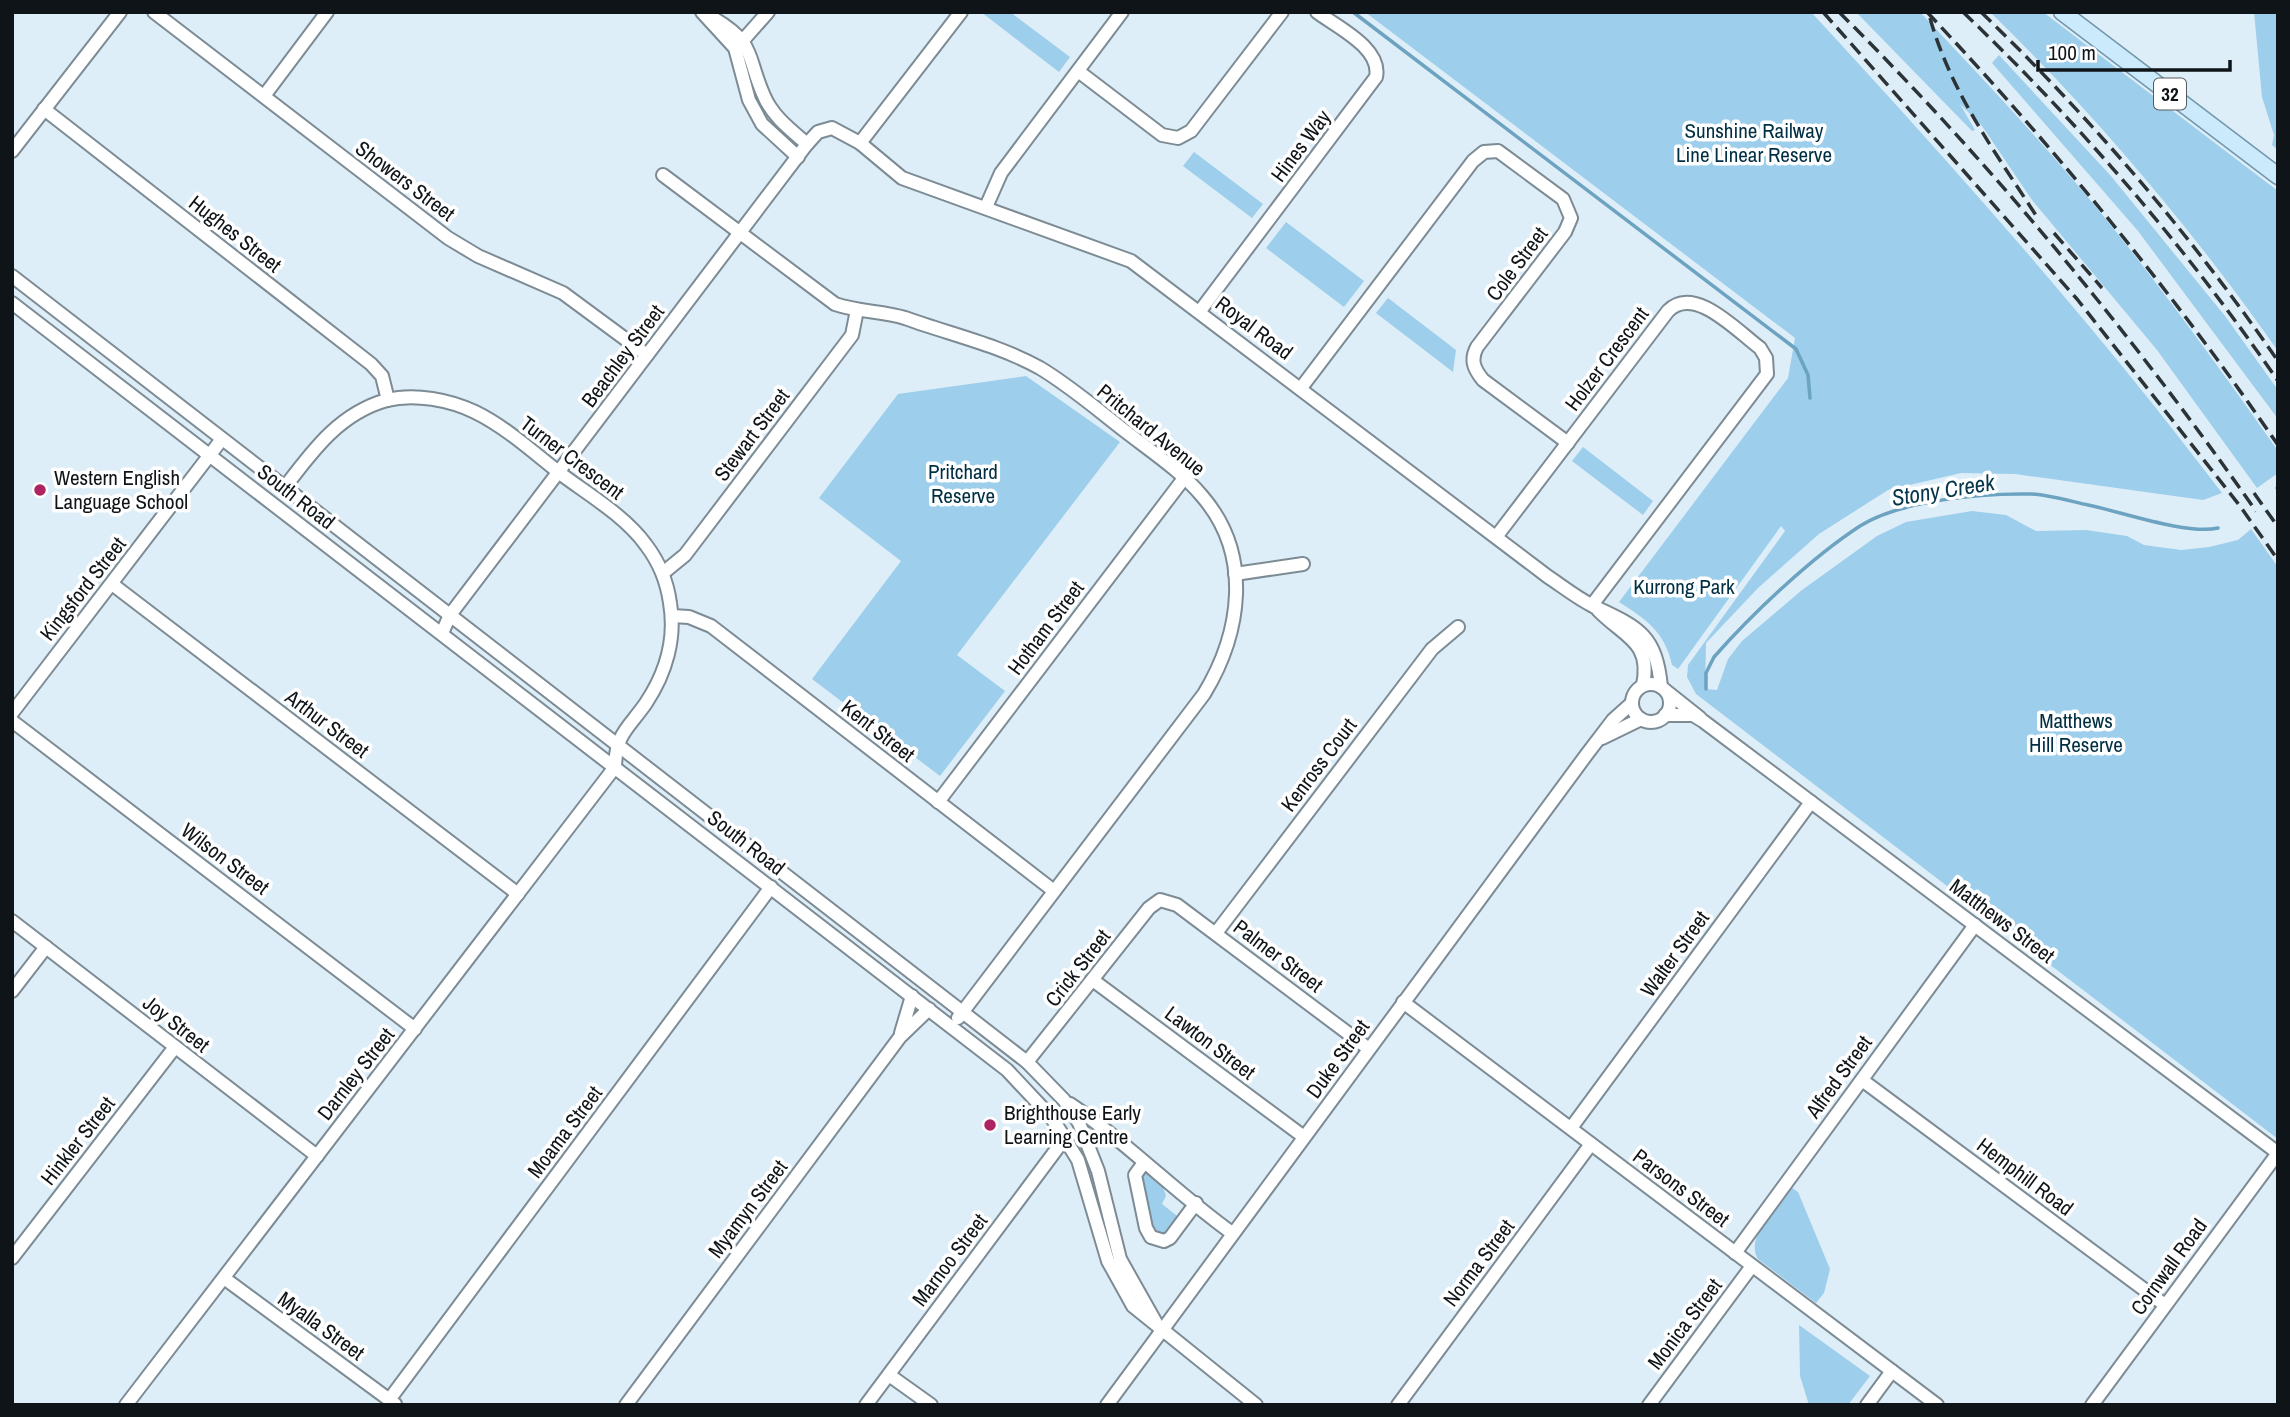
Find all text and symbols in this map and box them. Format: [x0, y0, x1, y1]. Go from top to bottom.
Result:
scale bar [2038, 28, 2230, 72]
text: 100 m [2048, 38, 2096, 67]
road number: 32 [2154, 78, 2186, 110]
street label: Hines Way [1264, 103, 1338, 188]
park label: Sunshine Railway Line Linear Reserve [1676, 116, 1832, 169]
street label: Showers Street [350, 134, 461, 228]
street label: Hughes Street [183, 188, 288, 279]
street label: Cole Street [1479, 220, 1554, 307]
street label: Royal Road [1210, 289, 1299, 366]
street label: Beachley Street [574, 298, 671, 413]
street label: Holzer Crescent [1558, 301, 1655, 417]
street label: Pritchard Avenue [1091, 377, 1212, 482]
street label: Stewart Street [707, 382, 796, 487]
street label: Turner Crescent [514, 409, 630, 506]
street label: South Road [252, 457, 341, 536]
park label: Pritchard Reserve [928, 457, 998, 510]
place label: Western English Language School [54, 463, 188, 516]
water label: Stony Creek [1889, 466, 1998, 513]
marker: Western English Language School [32, 482, 48, 498]
street label: Kingsford Street [33, 531, 132, 647]
park label: Kurrong Park [1633, 572, 1735, 601]
street label: Hotham Street [1001, 574, 1091, 681]
street label: Arthur Street [279, 682, 375, 765]
street label: Kent Street [835, 693, 921, 769]
park label: Matthews Hill Reserve [2029, 706, 2123, 759]
street label: Kenross Court [1274, 712, 1363, 817]
street label: South Road [702, 803, 791, 882]
street label: Wilson Street [175, 816, 275, 901]
street label: Matthews Street [1944, 872, 2061, 970]
street label: Walter Street [1634, 905, 1716, 1003]
street label: Palmer Street [1228, 912, 1329, 999]
street label: Crick Street [1038, 923, 1117, 1012]
street label: Joy Street [137, 988, 216, 1059]
street label: Lawton Street [1159, 999, 1262, 1086]
street label: Duke Street [1299, 1013, 1376, 1104]
street label: Darnley Street [310, 1021, 401, 1126]
street label: Alfred Street [1798, 1029, 1879, 1125]
street label: Moama Street [520, 1080, 609, 1184]
street label: Hinkler Street [34, 1090, 122, 1191]
place label: Brighthouse Early Learning Centre [1004, 1098, 1141, 1151]
marker: Brighthouse Early Learning Centre [982, 1117, 998, 1133]
street label: Hemphill Road [1971, 1131, 2080, 1222]
street label: Parsons Street [1627, 1142, 1736, 1234]
street label: Myamyn Street [701, 1154, 794, 1264]
street label: Marnoo Street [905, 1207, 994, 1312]
street label: Norma Street [1436, 1213, 1521, 1312]
street label: Cornwall Road [2124, 1213, 2214, 1321]
street label: Monica Street [1641, 1272, 1729, 1375]
street label: Myalla Street [272, 1284, 371, 1367]

